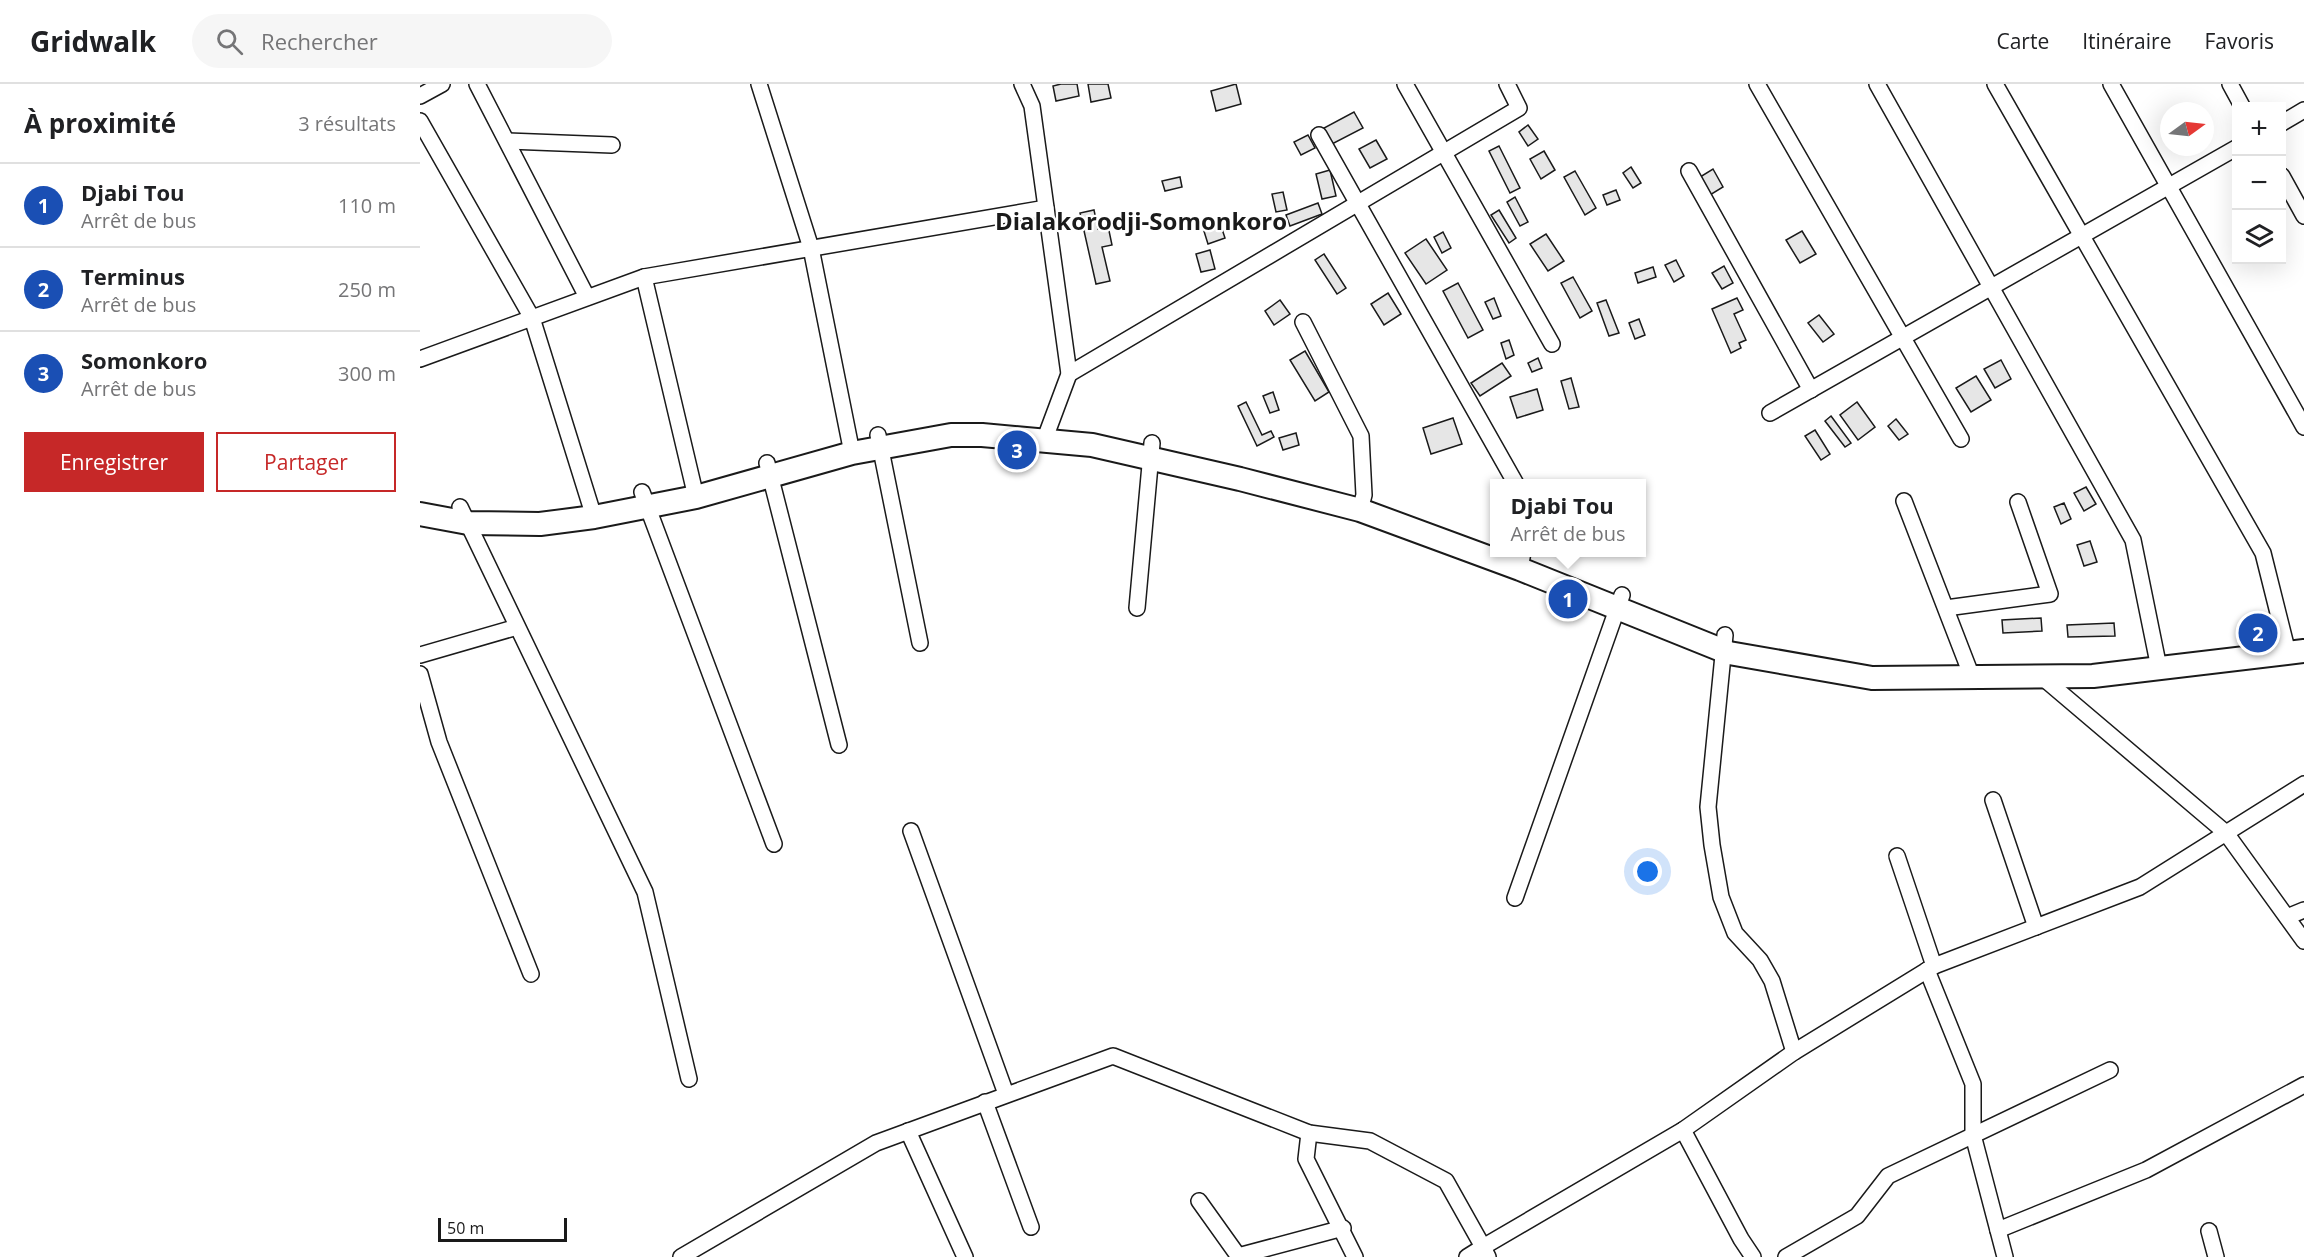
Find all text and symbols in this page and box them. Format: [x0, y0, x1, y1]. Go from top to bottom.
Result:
search box [192, 14, 612, 68]
text: Gridwalk [30, 22, 156, 60]
icon: search [213, 25, 246, 58]
text: Rechercher [261, 26, 378, 56]
text: Carte [1996, 27, 2049, 55]
text: Itinéraire [2082, 27, 2171, 55]
text: Favoris [2204, 27, 2274, 55]
north arrow [2160, 102, 2214, 156]
map controls [2232, 102, 2286, 264]
button: + [2232, 102, 2286, 156]
text: À proximité [24, 105, 176, 141]
text: 3 résultats [298, 110, 396, 137]
button: − [2232, 156, 2286, 210]
text: Djabi Tou [81, 177, 184, 207]
text: 1 [38, 192, 49, 219]
text: 110 m [338, 192, 396, 219]
district label: Dialakorodji-Somonkoro [995, 204, 1287, 237]
text: Arrêt de bus [81, 207, 196, 234]
button: layers [2232, 210, 2286, 264]
text: Terminus [81, 261, 185, 291]
text: 2 [38, 276, 49, 303]
text: 250 m [338, 276, 396, 303]
text: Arrêt de bus [81, 291, 196, 318]
text: Somonkoro [81, 345, 207, 375]
text: 3 [38, 360, 49, 387]
text: 300 m [338, 360, 396, 387]
text: Arrêt de bus [81, 375, 196, 402]
pin: 3 [998, 428, 1036, 472]
button: Enregistrer [24, 432, 204, 492]
button: Partager [216, 432, 396, 492]
popup [1490, 479, 1646, 557]
text: Djabi Tou [1510, 490, 1614, 520]
text: Arrêt de bus [1510, 520, 1626, 547]
pin: 1 [1548, 576, 1588, 622]
pin: 2 [2238, 610, 2278, 656]
your location [1633, 857, 1662, 886]
scale bar [438, 1215, 567, 1242]
text: 50 m [447, 1217, 484, 1239]

